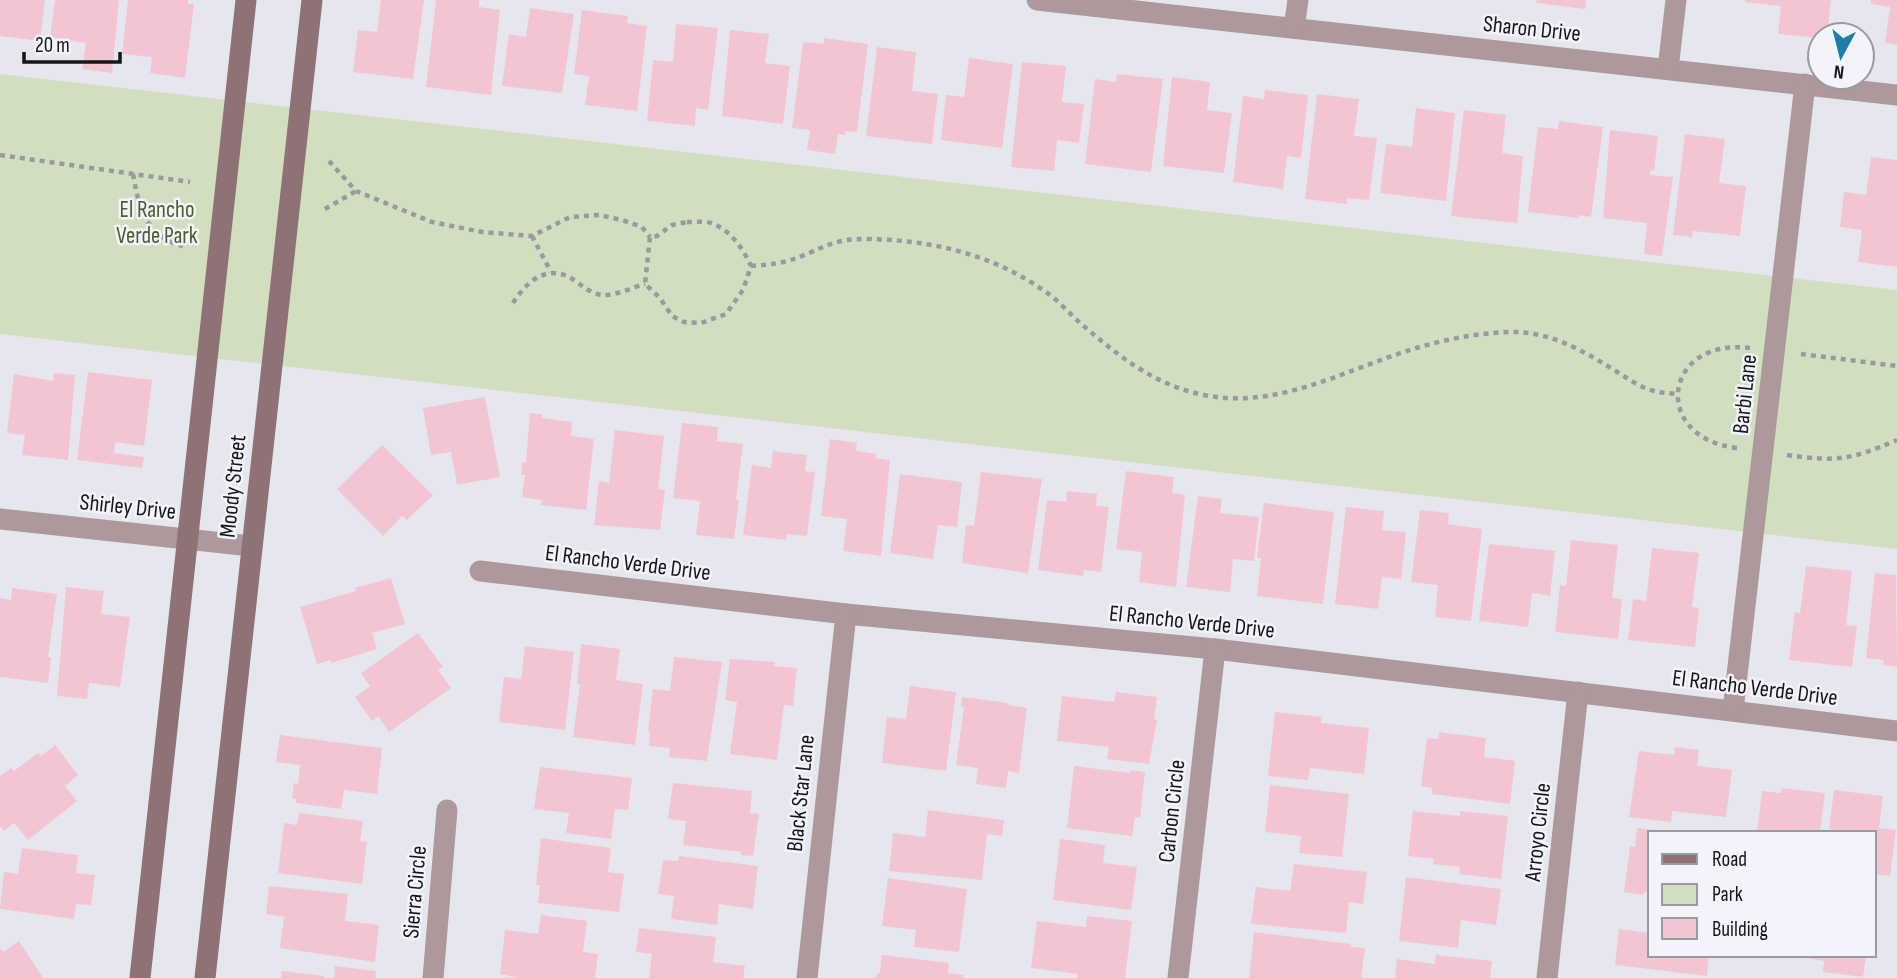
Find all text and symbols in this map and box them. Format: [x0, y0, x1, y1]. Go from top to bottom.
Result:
street label: Sharon Drive [1482, 10, 1582, 48]
scale bar [24, 21, 121, 65]
north arrow [1806, 21, 1876, 91]
text: 20 m [35, 33, 70, 58]
text: N [1833, 59, 1846, 83]
park label: El Rancho Verde Park [116, 196, 198, 250]
street label: Barbi Lane [1727, 353, 1763, 435]
street label: Moody Street [214, 433, 252, 539]
street label: Shirley Drive [78, 488, 177, 526]
street label: El Rancho Verde Drive [544, 539, 712, 587]
street label: El Rancho Verde Drive [1108, 599, 1276, 645]
street label: El Rancho Verde Drive [1671, 664, 1839, 712]
street label: Black Star Lane [781, 733, 821, 853]
street label: Carbon Circle [1153, 758, 1191, 864]
street label: Arroyo Circle [1519, 782, 1557, 884]
legend [1648, 831, 1876, 957]
street label: Sierra Circle [397, 844, 433, 940]
text: Road [1712, 847, 1747, 872]
text: Park [1712, 882, 1743, 907]
text: Building [1712, 917, 1768, 942]

